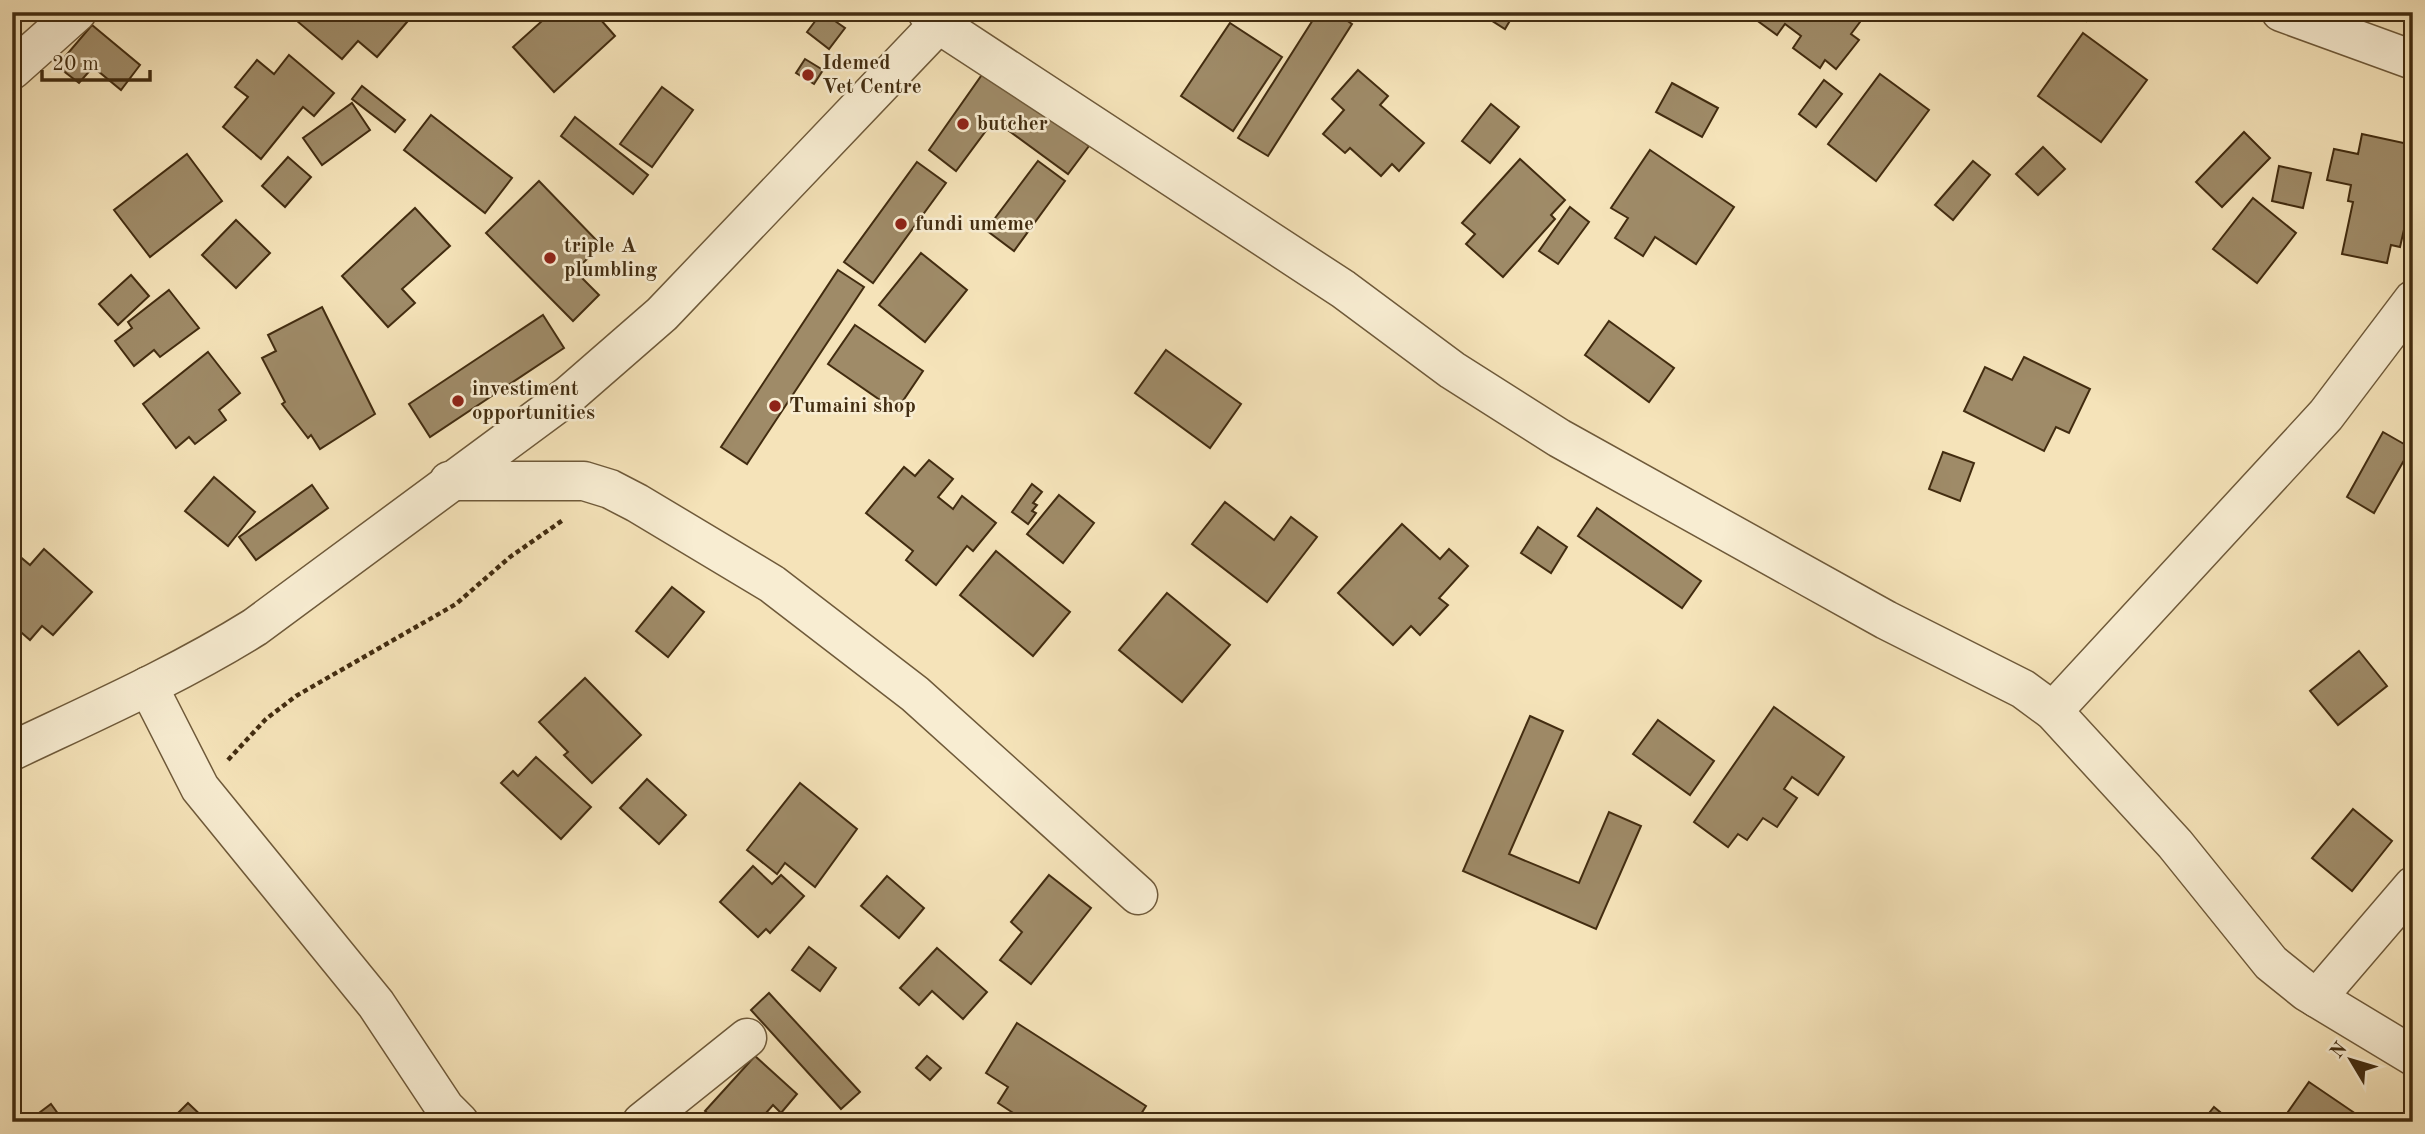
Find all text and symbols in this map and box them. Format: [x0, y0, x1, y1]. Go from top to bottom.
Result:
scale bar [42, 38, 150, 82]
place label: Idemed Vet Centre [822, 53, 922, 98]
text: 20 m [52, 54, 99, 75]
marker: Idemed Vet Centre [800, 67, 816, 83]
place label: butcher [977, 114, 1048, 135]
marker: butcher [955, 116, 971, 132]
place label: fundi umeme [915, 214, 1034, 235]
marker: fundi umeme [893, 216, 909, 232]
place label: triple A plumbling [564, 236, 658, 281]
marker: triple A plumbling [542, 250, 558, 266]
place label: investiment opportunities [472, 379, 595, 424]
marker: investiment opportunities [450, 393, 466, 409]
place label: Tumaini shop [789, 396, 916, 417]
marker: Tumaini shop [767, 398, 783, 414]
north arrow [2316, 1026, 2386, 1096]
text: N [2328, 1039, 2352, 1063]

